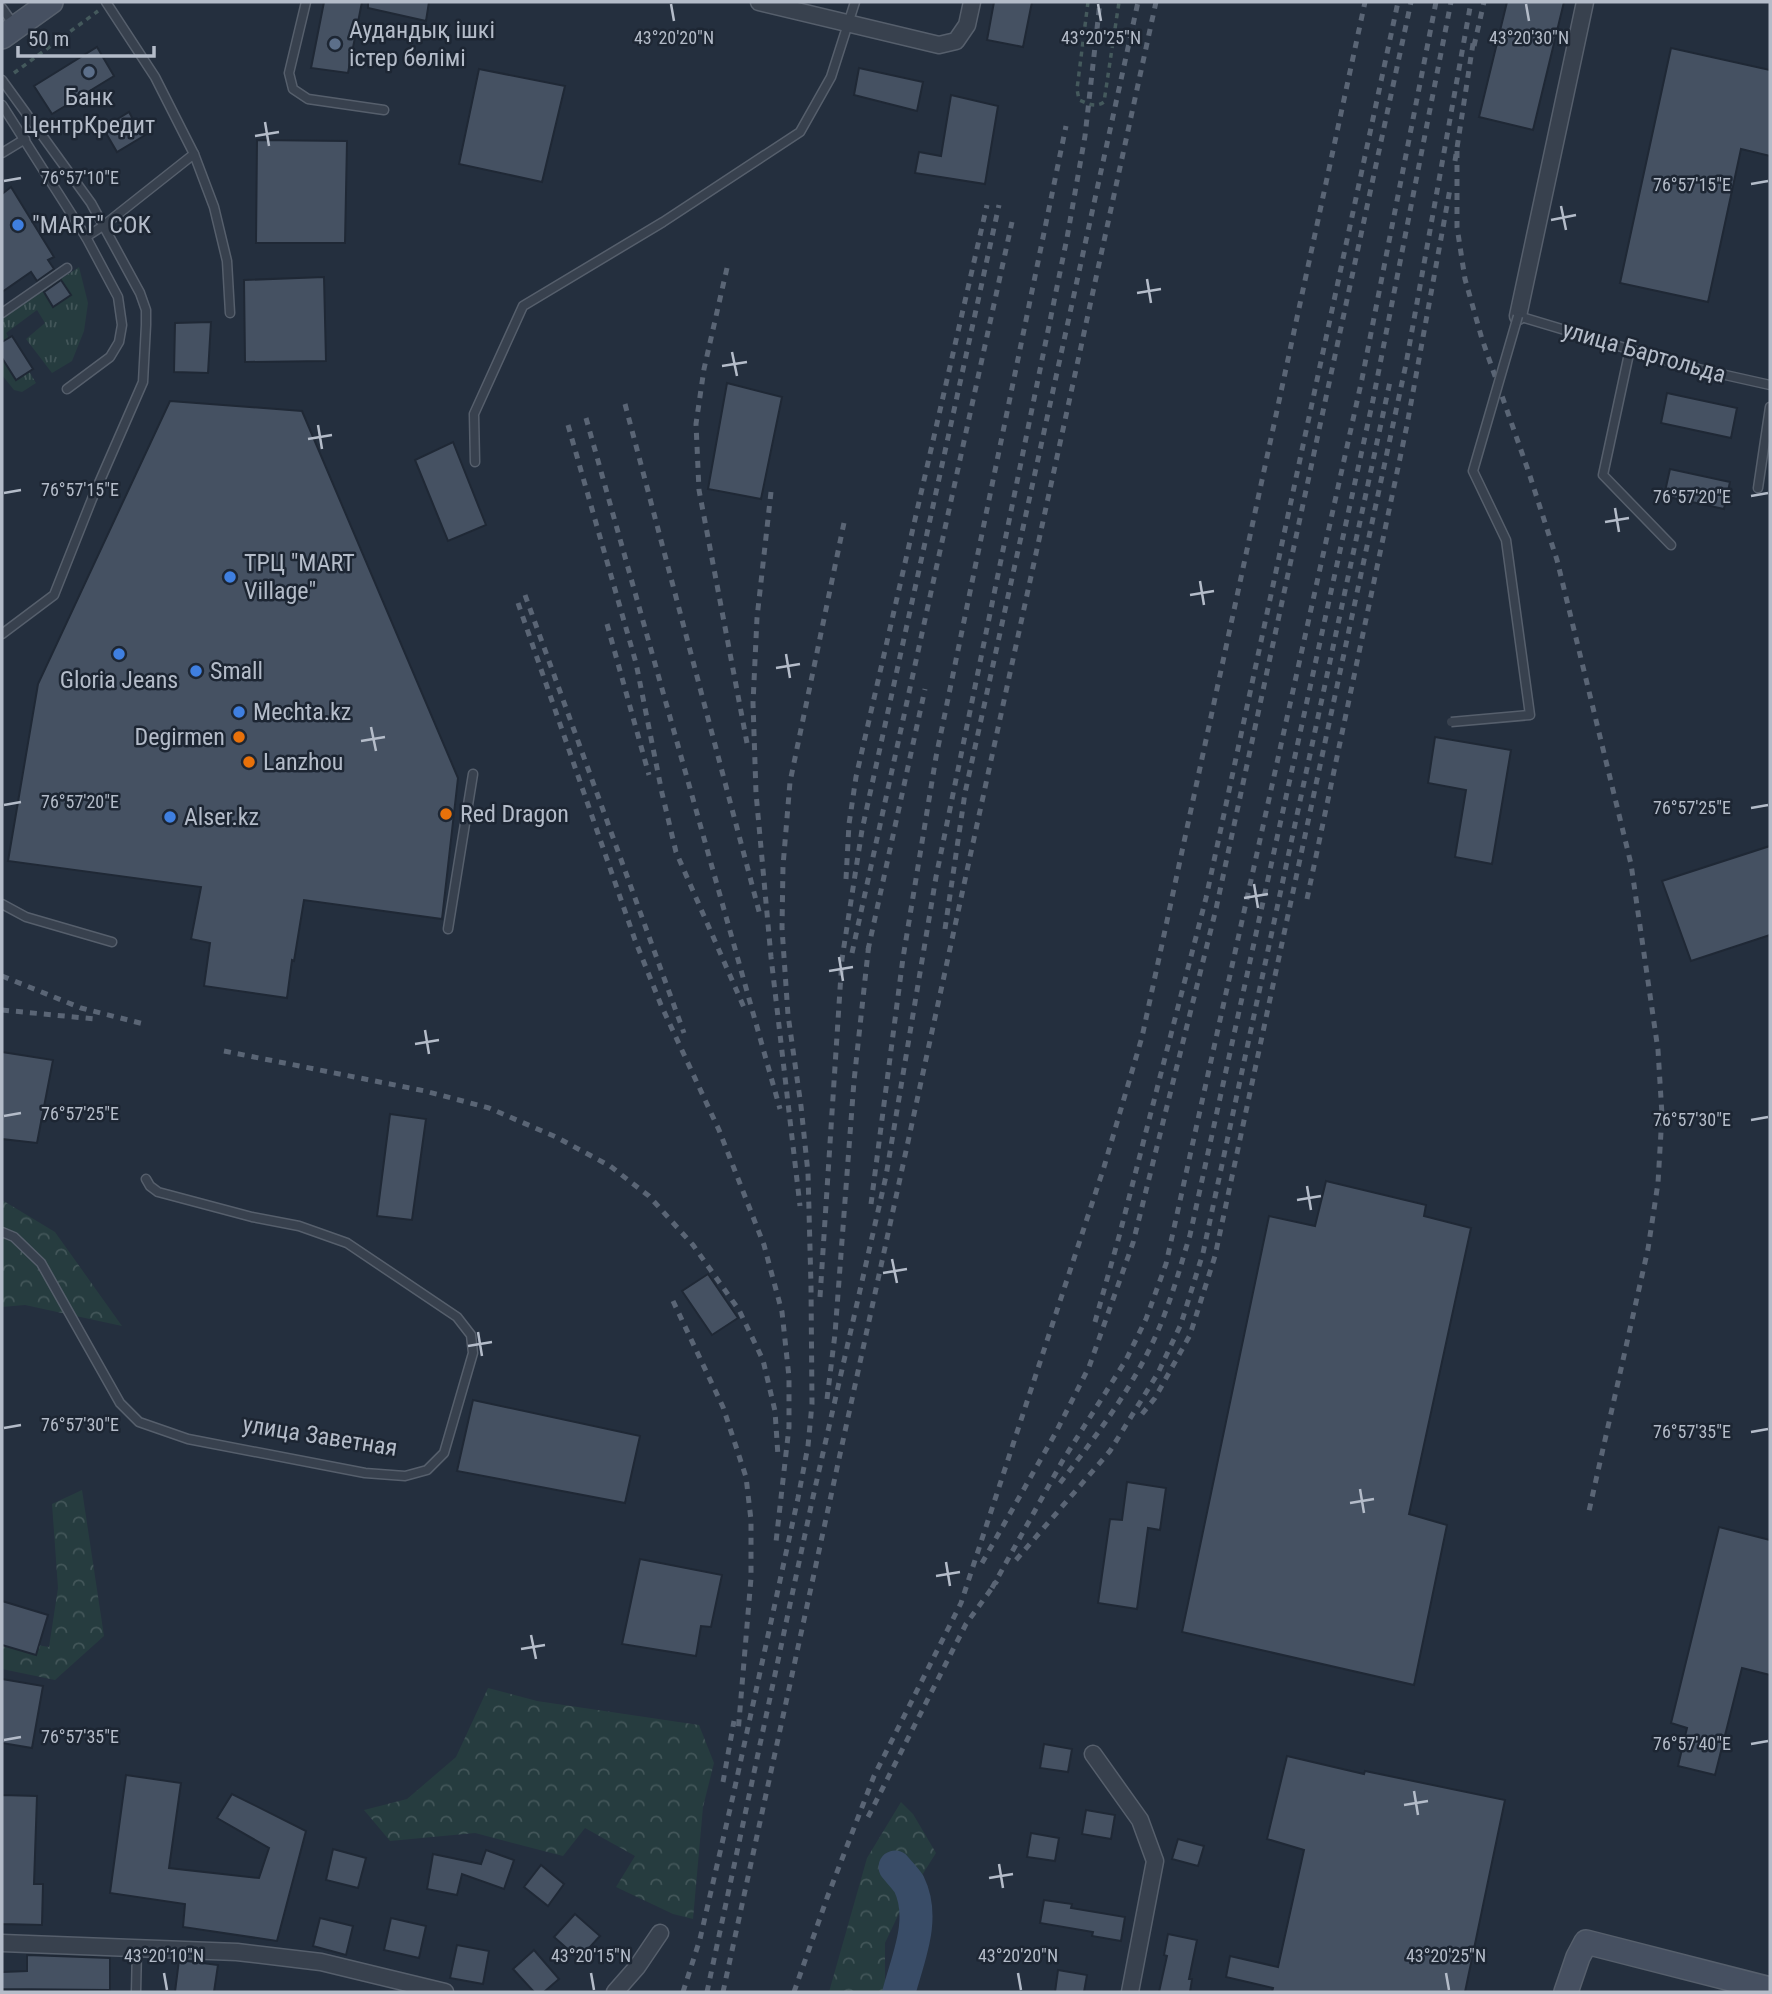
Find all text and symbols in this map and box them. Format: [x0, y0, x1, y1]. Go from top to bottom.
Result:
scale bar [18, 14, 154, 58]
place label: Аудандық ішкі істер бөлімі [349, 16, 495, 72]
text: 50 m [28, 27, 69, 51]
text: 43°20'20"N [634, 27, 714, 48]
text: 43°20'25"N [1061, 27, 1141, 48]
text: 43°20'30"N [1489, 27, 1569, 48]
marker: Аудандық ішкі істер бөлімі [327, 36, 343, 52]
marker: Банк ЦентрКредит [81, 64, 97, 80]
place label: Банк ЦентрКредит [23, 83, 155, 139]
text: 76°57'10"E [41, 167, 119, 188]
text: 76°57'15"E [1653, 174, 1731, 195]
place label: "MART" СОК [32, 211, 151, 239]
marker: "MART" СОК [10, 217, 26, 233]
street label: улица Бартольда [1559, 315, 1729, 389]
text: 76°57'15"E [41, 479, 119, 500]
text: 76°57'20"E [1653, 486, 1731, 507]
place label: ТРЦ "MART Village" [244, 549, 355, 605]
marker: ТРЦ "MART Village" [222, 569, 238, 585]
marker: Gloria Jeans [111, 646, 127, 662]
place label: Small [210, 657, 263, 685]
marker: Small [188, 663, 204, 679]
place label: Gloria Jeans [60, 666, 178, 694]
place label: Mechta.kz [253, 698, 351, 726]
marker: Mechta.kz [231, 704, 247, 720]
place label: Degirmen [134, 723, 225, 751]
marker: Degirmen [231, 729, 247, 745]
place label: Lanzhou [263, 748, 343, 776]
marker: Lanzhou [241, 754, 257, 770]
text: 76°57'20"E [41, 791, 119, 812]
text: 76°57'25"E [1653, 797, 1731, 818]
place label: Red Dragon [460, 800, 569, 828]
place label: Alser.kz [184, 803, 259, 831]
marker: Red Dragon [438, 806, 454, 822]
marker: Alser.kz [162, 809, 178, 825]
text: 76°57'25"E [41, 1103, 119, 1124]
text: 76°57'30"E [1653, 1109, 1731, 1130]
street label: улица Заветная [241, 1410, 399, 1462]
text: 76°57'30"E [41, 1414, 119, 1435]
text: 76°57'35"E [1653, 1421, 1731, 1442]
text: 76°57'35"E [41, 1726, 119, 1747]
text: 76°57'40"E [1653, 1733, 1731, 1754]
text: 43°20'10"N [124, 1945, 204, 1966]
text: 43°20'15"N [551, 1945, 631, 1966]
text: 43°20'20"N [978, 1945, 1058, 1966]
text: 43°20'25"N [1406, 1945, 1486, 1966]

